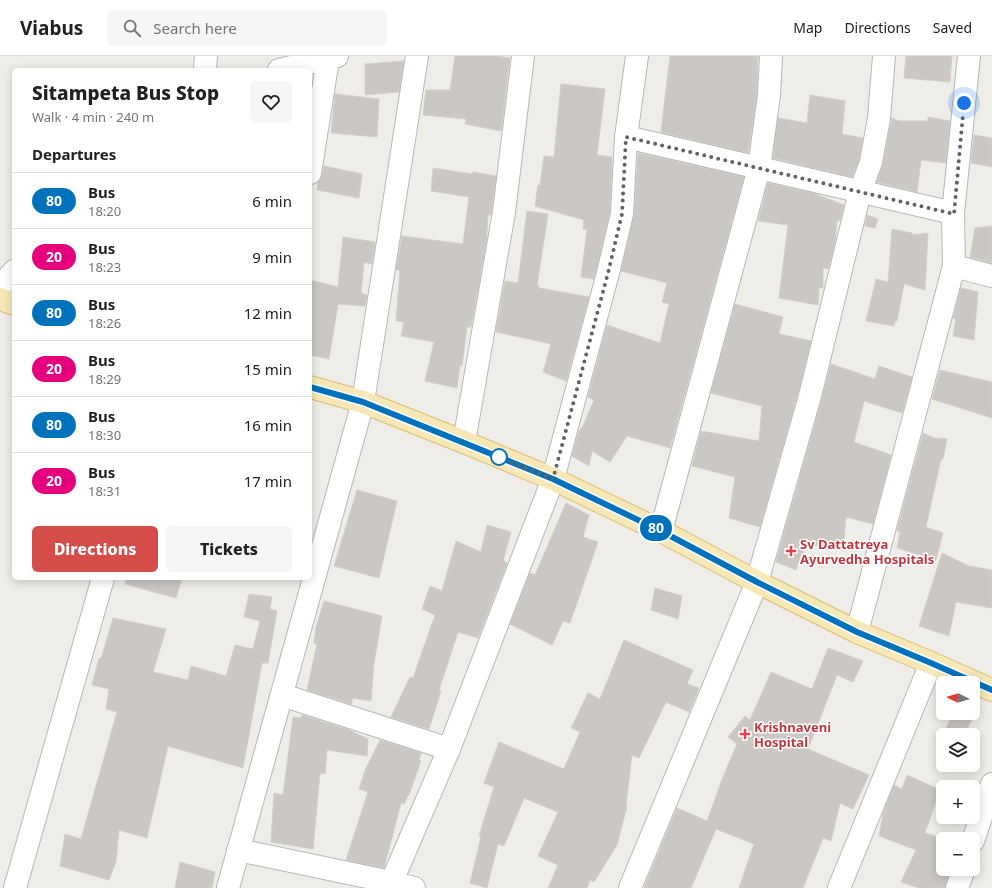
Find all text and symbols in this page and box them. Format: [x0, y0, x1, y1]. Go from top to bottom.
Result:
search box [107, 10, 387, 46]
text: Viabus [20, 15, 83, 41]
icon: search [121, 17, 143, 39]
text: Search here [153, 18, 237, 38]
text: Map [793, 18, 822, 37]
text: Directions [844, 18, 911, 37]
text: Saved [933, 18, 972, 37]
text: Sitampeta Bus Stop [32, 80, 219, 106]
button: heart [250, 81, 292, 123]
your location [954, 93, 974, 113]
text: Walk · 4 min · 240 m [32, 108, 154, 126]
text: Departures [32, 144, 116, 164]
text: Bus [88, 182, 115, 202]
text: 80 [46, 191, 62, 210]
text: 6 min [252, 191, 292, 211]
text: 18:20 [88, 202, 121, 220]
text: Bus [88, 238, 115, 258]
text: 20 [46, 247, 62, 266]
text: 9 min [252, 247, 292, 267]
text: 18:23 [88, 258, 121, 276]
text: Bus [88, 294, 115, 314]
text: 80 [46, 303, 62, 322]
text: 12 min [244, 303, 292, 323]
text: 18:26 [88, 314, 121, 332]
text: Bus [88, 350, 115, 370]
text: 20 [46, 359, 62, 378]
text: 15 min [244, 359, 292, 379]
text: 18:29 [88, 370, 121, 388]
text: Bus [88, 406, 115, 426]
text: 80 [46, 415, 62, 434]
text: 16 min [244, 415, 292, 435]
text: 18:30 [88, 426, 121, 444]
unlabelled marker [490, 448, 508, 466]
text: Bus [88, 462, 115, 482]
text: 20 [46, 471, 62, 490]
text: 17 min [244, 471, 292, 491]
text: 18:31 [88, 482, 121, 500]
line badge: 80 [638, 515, 674, 541]
text: 80 [648, 518, 664, 537]
button: Directions [32, 526, 158, 572]
button: Tickets [166, 526, 292, 572]
place label: Sv Dattatreya Ayurvedha Hospitals [800, 535, 934, 568]
marker: Sv Dattatreya Ayurvedha Hospitals [785, 545, 797, 557]
north arrow [936, 676, 980, 720]
map controls [936, 676, 980, 876]
place label: Krishnaveni Hospital [754, 718, 831, 751]
marker: Krishnaveni Hospital [739, 728, 751, 740]
button: layers [936, 728, 980, 772]
button: + [936, 780, 980, 824]
button: − [936, 832, 980, 876]

